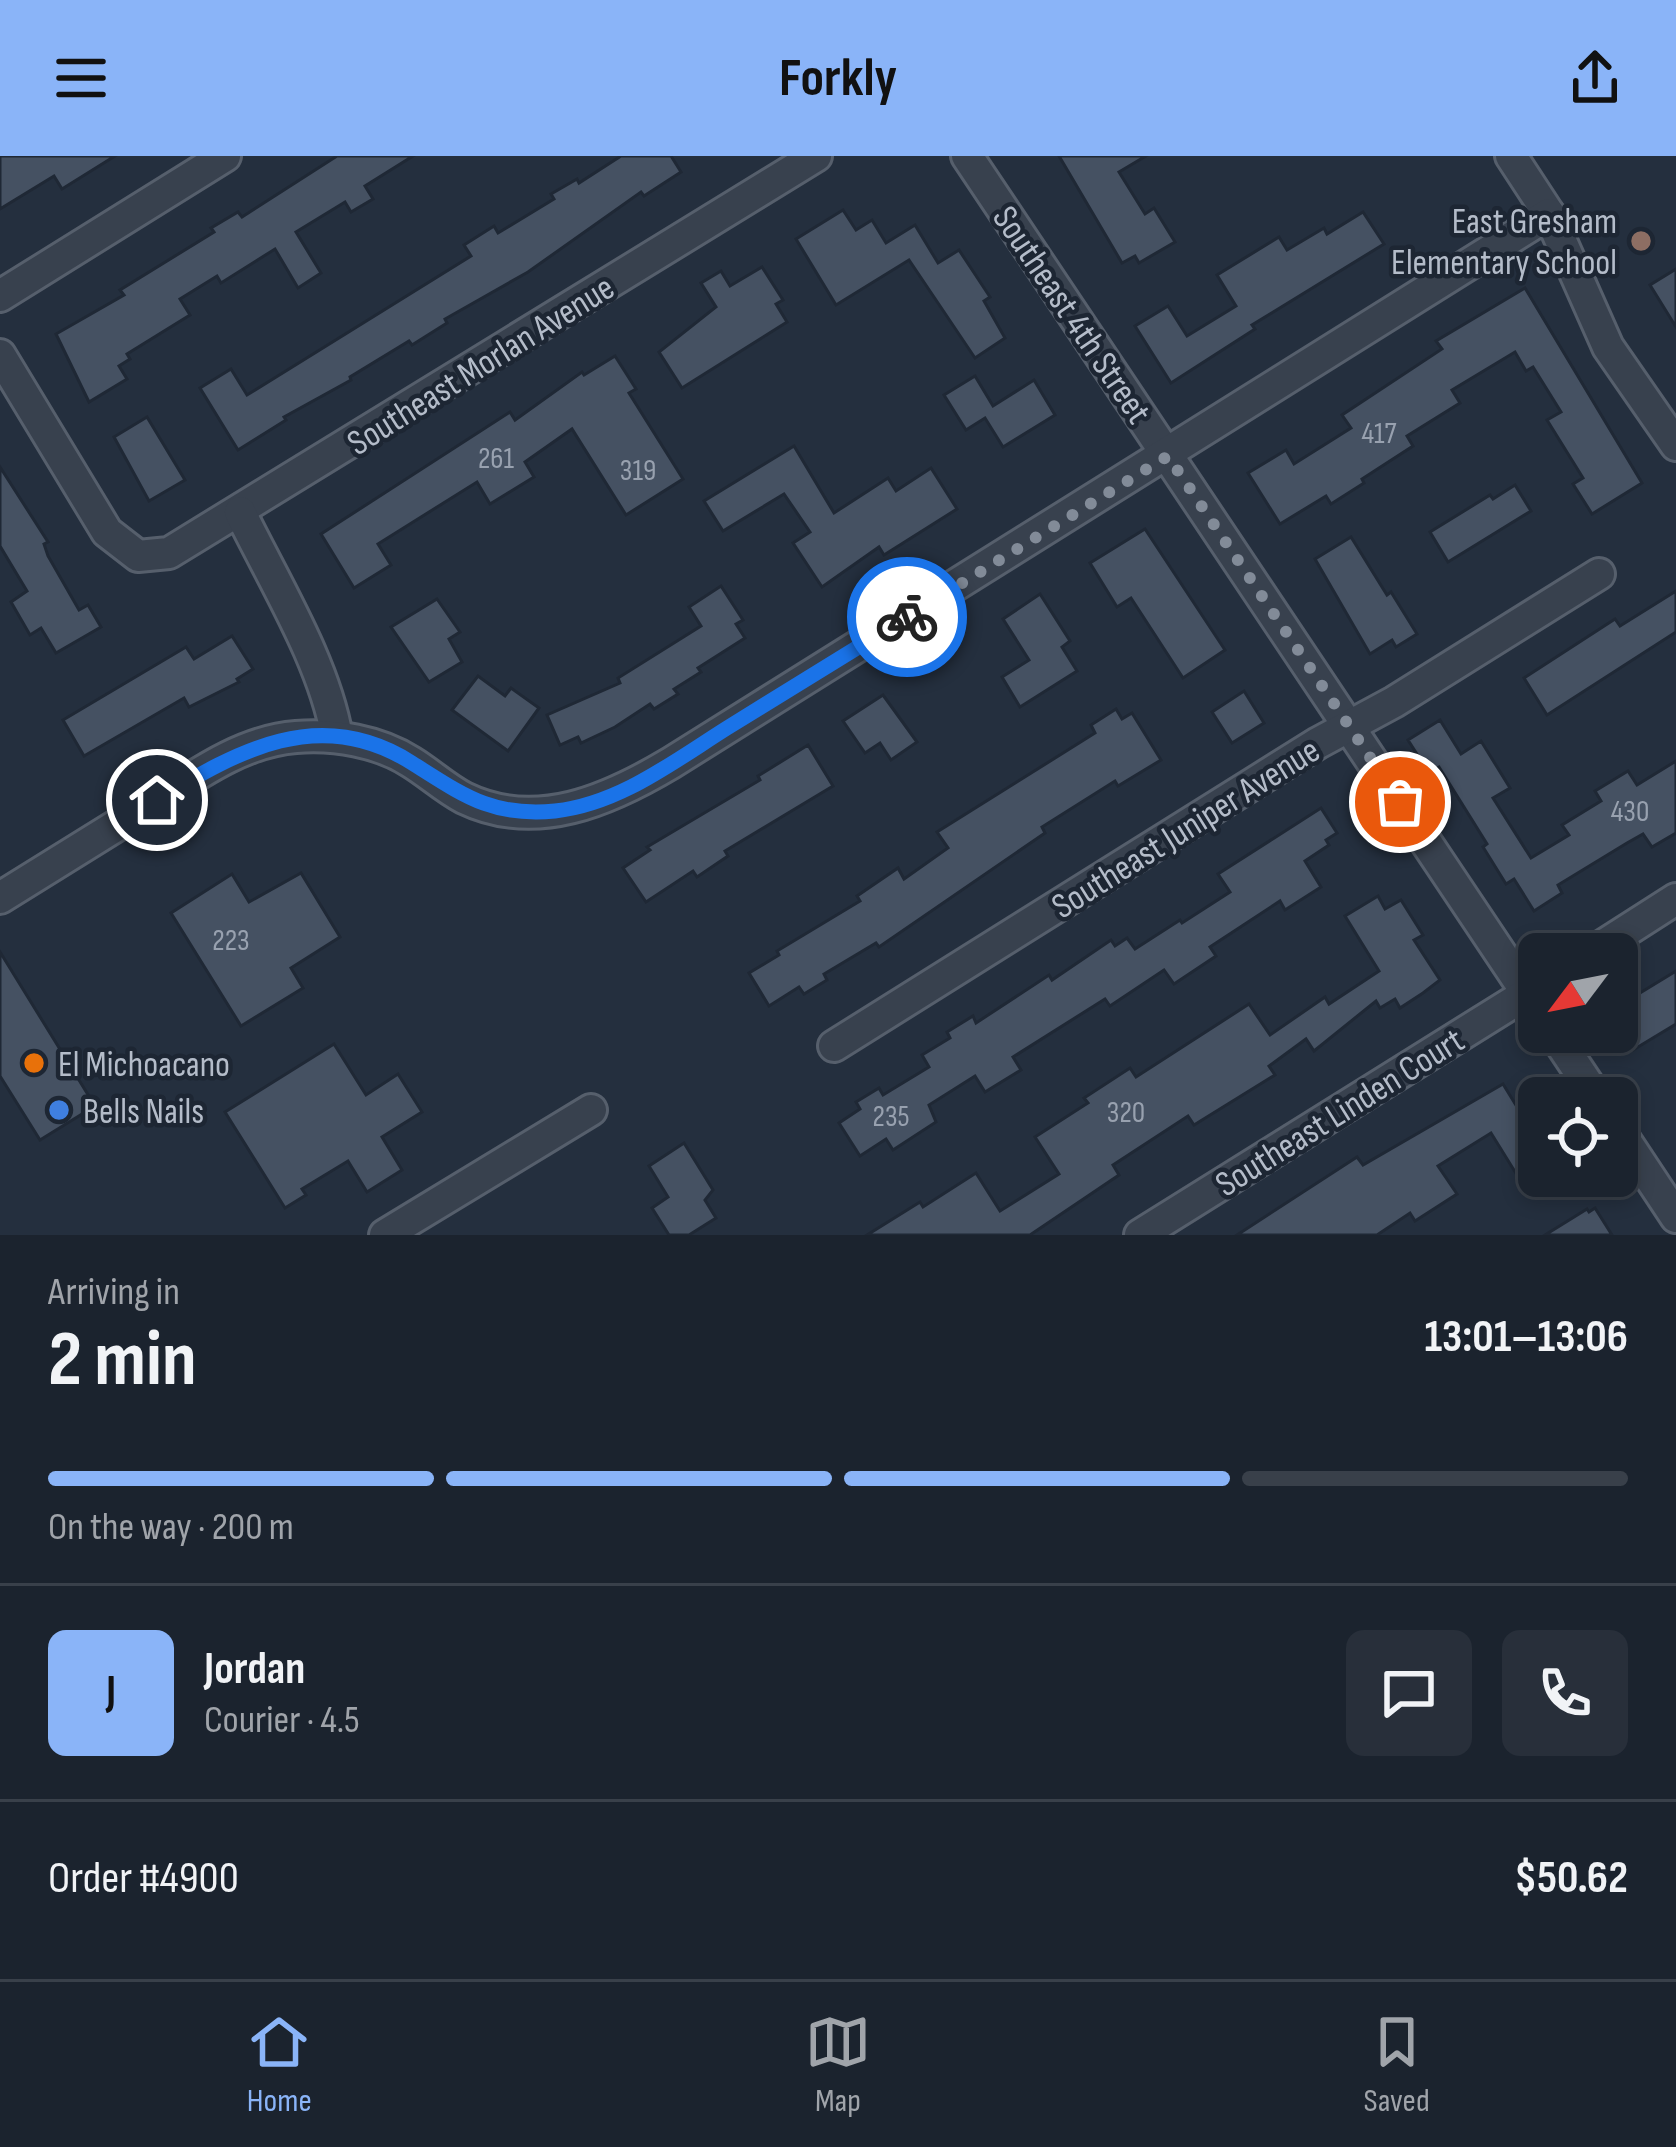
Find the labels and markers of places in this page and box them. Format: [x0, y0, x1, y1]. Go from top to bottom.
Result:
place label: East Gresham Elementary School [1391, 201, 1617, 285]
marker: East Gresham Elementary School [1628, 228, 1654, 254]
pin [106, 749, 208, 851]
pin [1349, 751, 1451, 853]
place label: El Michoacano [58, 1044, 230, 1087]
marker: El Michoacano [21, 1050, 47, 1076]
place label: Bells Nails [83, 1091, 204, 1134]
marker: Bells Nails [46, 1097, 72, 1123]

